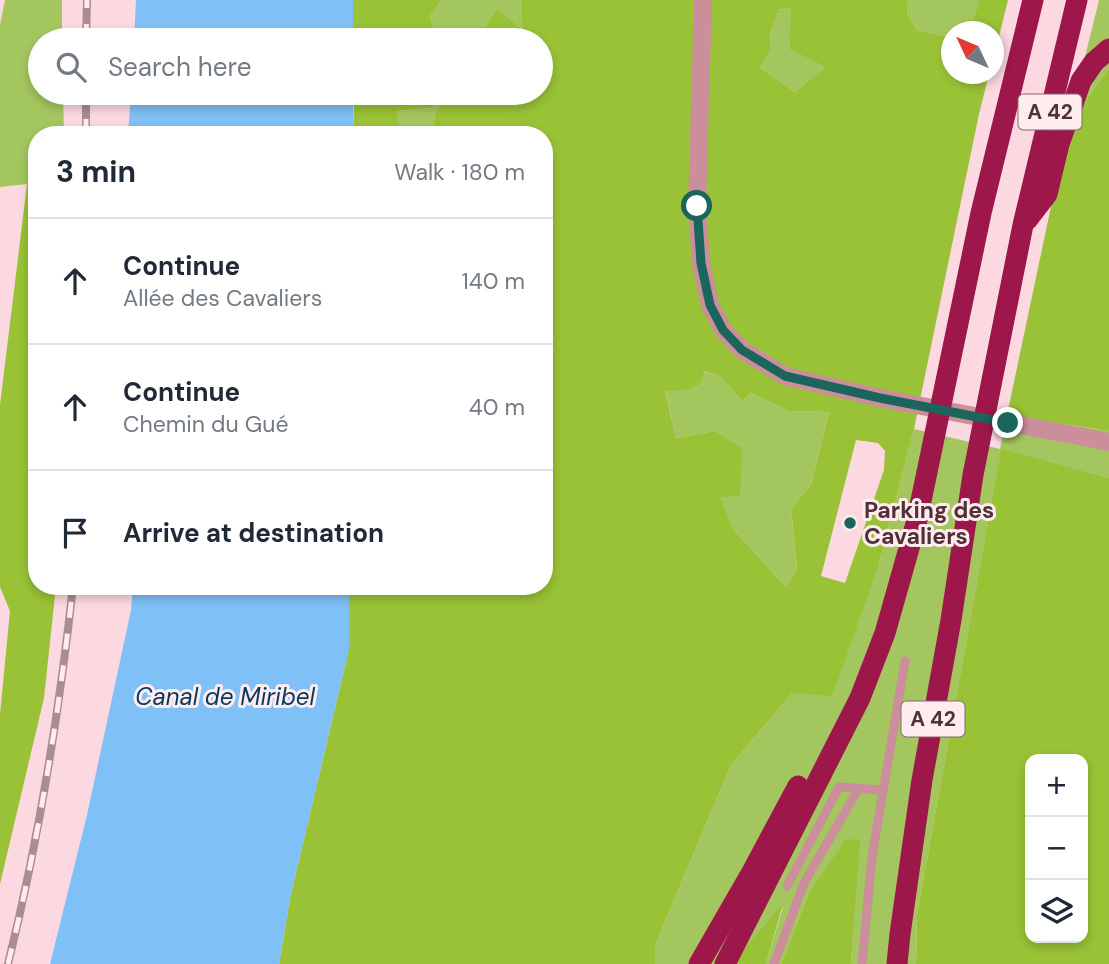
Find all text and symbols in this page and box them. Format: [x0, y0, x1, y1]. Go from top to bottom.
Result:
north arrow [941, 21, 1004, 84]
search box [28, 28, 553, 105]
icon: search [52, 48, 90, 86]
text: Search here [108, 50, 251, 84]
road number: A 42 [1018, 94, 1082, 130]
text: 3 min [56, 152, 136, 191]
text: Walk · 180 m [394, 157, 525, 187]
route start [681, 190, 712, 221]
text: Continue [123, 249, 240, 283]
icon: ahead [56, 262, 94, 300]
text: 140 m [462, 266, 525, 296]
text: Allée des Cavaliers [123, 283, 322, 313]
text: Continue [123, 375, 240, 409]
icon: ahead [56, 388, 94, 426]
text: 40 m [469, 392, 525, 422]
route end [992, 407, 1023, 438]
text: Chemin du Gué [123, 409, 289, 439]
place label: Parking des Cavaliers [864, 495, 994, 551]
icon: arrive [56, 514, 94, 552]
marker: Parking des Cavaliers [842, 515, 858, 531]
text: Arrive at destination [123, 516, 384, 550]
water label: Canal de Miribel [135, 681, 315, 712]
road number: A 42 [902, 702, 964, 736]
map controls [1025, 754, 1088, 943]
button: + [1025, 754, 1088, 817]
button: − [1025, 817, 1088, 880]
button: layers [1025, 880, 1088, 943]

